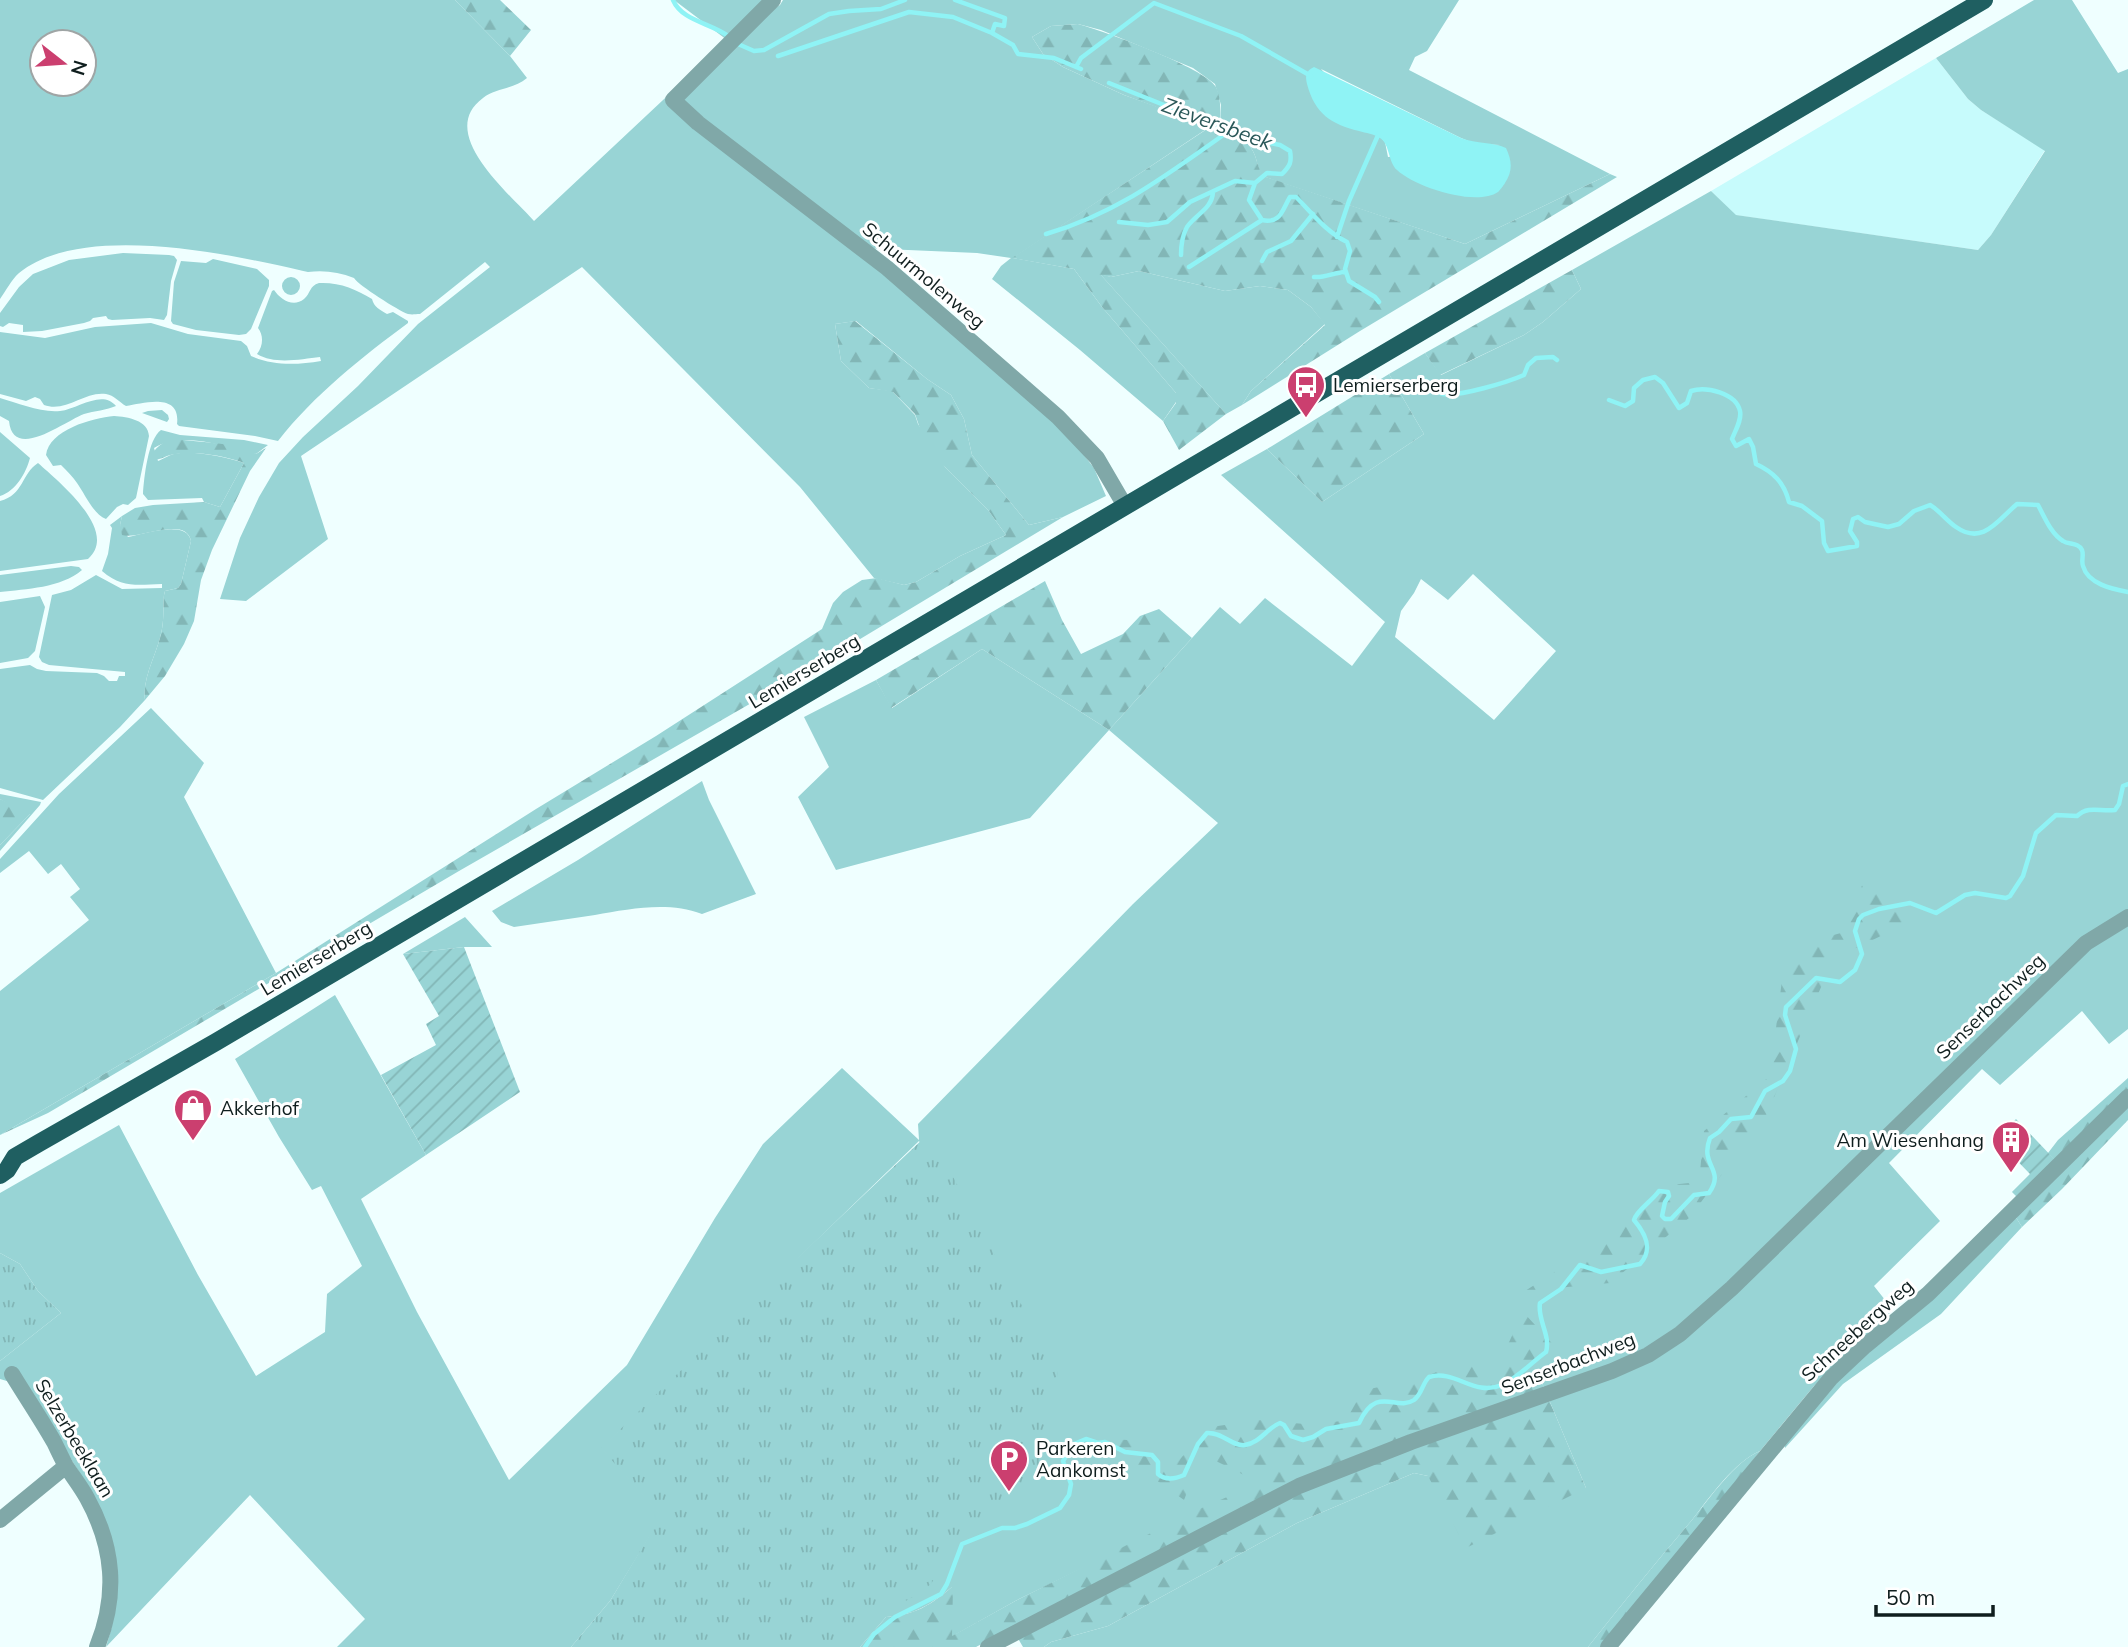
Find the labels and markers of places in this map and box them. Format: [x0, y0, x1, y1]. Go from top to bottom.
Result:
bus stop icon: Lemierserberg [1285, 364, 1327, 419]
place label: Lemierserberg [1333, 373, 1459, 397]
shop icon: Akkerhof [172, 1087, 214, 1142]
place label: Akkerhof [220, 1096, 299, 1120]
building icon: Am Wiesenhang [1990, 1119, 2032, 1174]
place label: Am Wiesenhang [1836, 1128, 1984, 1152]
place label: Parkeren Aankomst [1036, 1436, 1126, 1482]
parking icon: Parkeren Aankomst [988, 1438, 1030, 1493]

